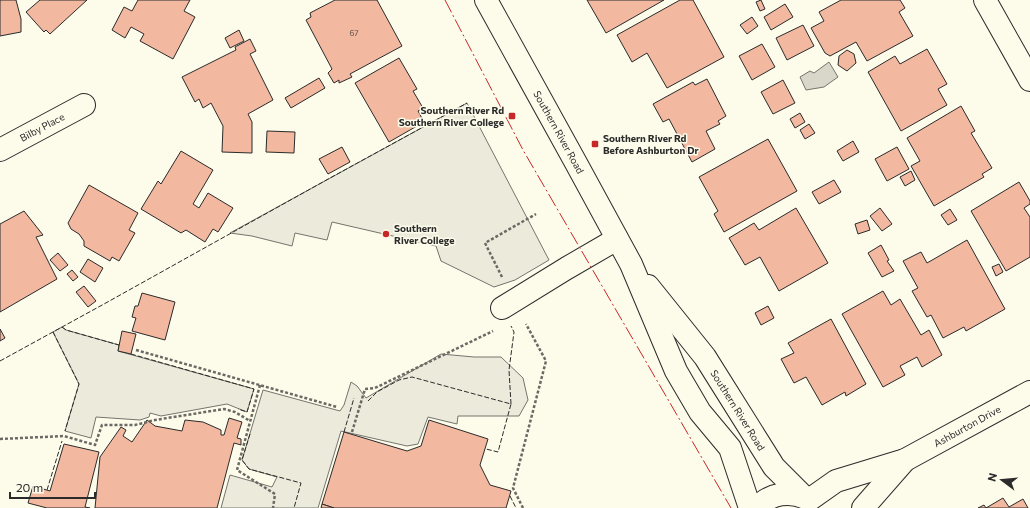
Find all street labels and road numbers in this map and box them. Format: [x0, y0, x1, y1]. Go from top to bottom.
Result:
street label: Southern River Road [531, 88, 587, 176]
street label: Bilby Place [18, 110, 66, 144]
street label: Southern River Road [708, 367, 768, 453]
street label: Ashburton Drive [932, 403, 1002, 449]

